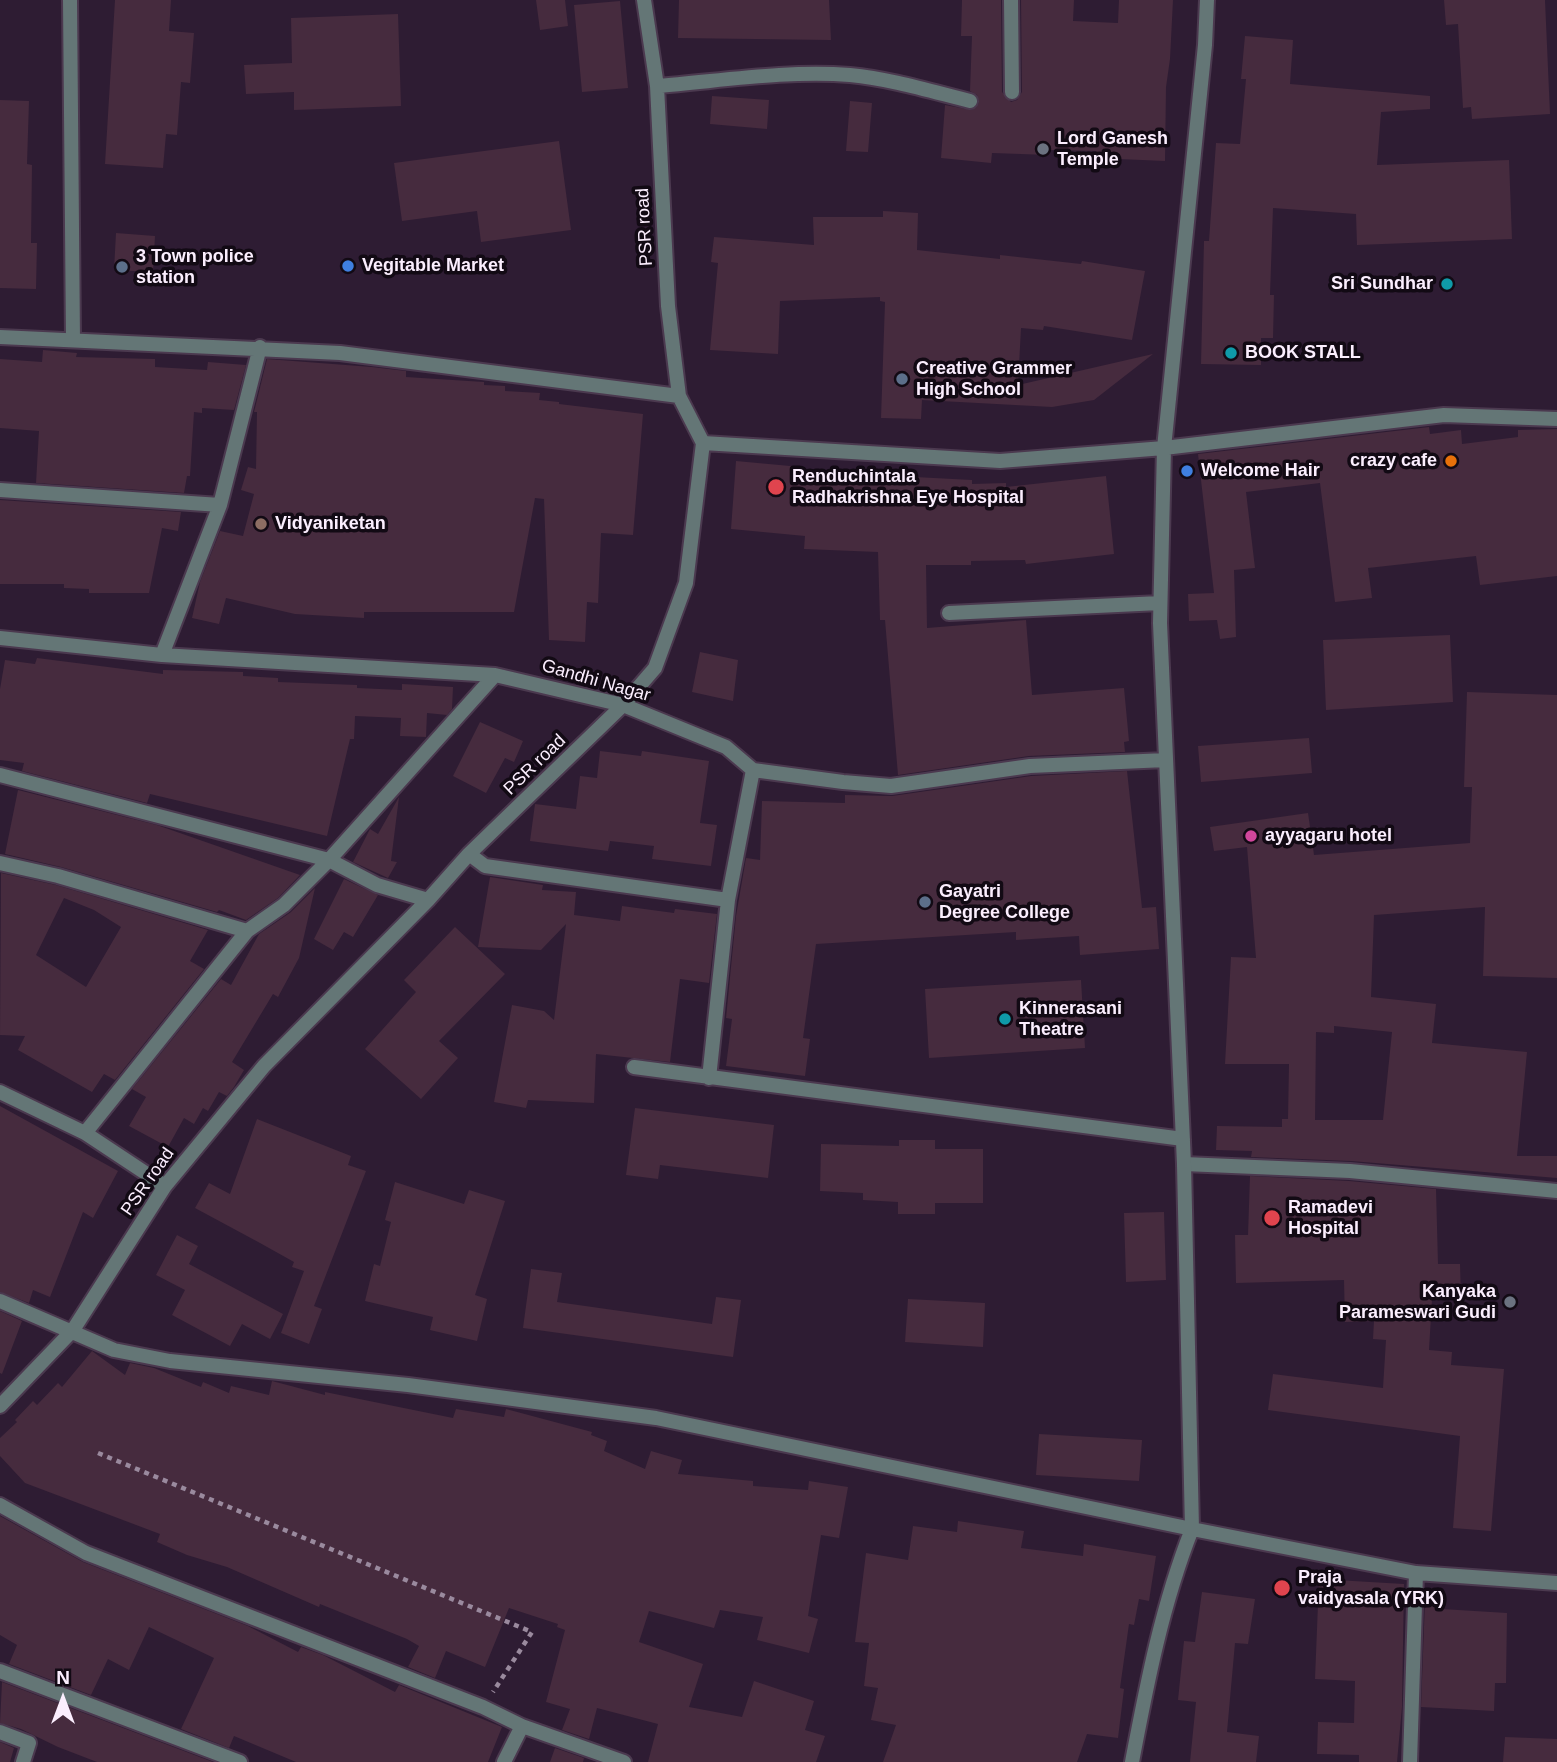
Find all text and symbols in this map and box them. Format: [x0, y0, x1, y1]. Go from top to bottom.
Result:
place label: Lord Ganesh Temple [1057, 128, 1168, 170]
marker: Lord Ganesh Temple [1035, 141, 1051, 157]
street label: PSR road [632, 187, 658, 267]
place label: 3 Town police station [136, 246, 254, 288]
place label: Vegitable Market [362, 255, 504, 277]
marker: Vegitable Market [340, 258, 356, 274]
marker: 3 Town police station [114, 259, 130, 275]
place label: Sri Sundhar [1331, 273, 1433, 295]
marker: Sri Sundhar [1439, 276, 1455, 292]
place label: BOOK STALL [1245, 342, 1361, 364]
marker: BOOK STALL [1223, 345, 1239, 361]
place label: Creative Grammer High School [916, 358, 1072, 400]
marker: Creative Grammer High School [894, 371, 910, 387]
place label: crazy cafe [1350, 450, 1437, 472]
marker: crazy cafe [1443, 453, 1459, 469]
place label: Welcome Hair [1201, 460, 1320, 482]
marker: Welcome Hair [1179, 463, 1195, 479]
place label: Renduchintala Radhakrishna Eye Hospital [792, 466, 1024, 508]
marker: Renduchintala Radhakrishna Eye Hospital [766, 477, 786, 497]
place label: Vidyaniketan [275, 513, 386, 535]
marker: Vidyaniketan [253, 516, 269, 532]
street label: Gandhi Nagar [539, 655, 653, 707]
street label: PSR road [499, 730, 571, 800]
place label: ayyagaru hotel [1265, 825, 1392, 847]
marker: ayyagaru hotel [1243, 828, 1259, 844]
place label: Gayatri Degree College [939, 881, 1070, 924]
marker: Gayatri Degree College [917, 894, 933, 910]
place label: Kinnerasani Theatre [1019, 998, 1122, 1040]
marker: Kinnerasani Theatre [997, 1011, 1013, 1027]
street label: PSR road [117, 1144, 179, 1220]
place label: Ramadevi Hospital [1288, 1197, 1373, 1240]
marker: Ramadevi Hospital [1262, 1208, 1282, 1228]
place label: Kanyaka Parameswari Gudi [1339, 1281, 1496, 1324]
marker: Kanyaka Parameswari Gudi [1502, 1294, 1518, 1310]
place label: Praja vaidyasala (YRK) [1298, 1567, 1444, 1610]
marker: Praja vaidyasala (YRK) [1272, 1578, 1292, 1598]
north arrow [28, 1664, 98, 1734]
text: N [56, 1667, 70, 1688]

